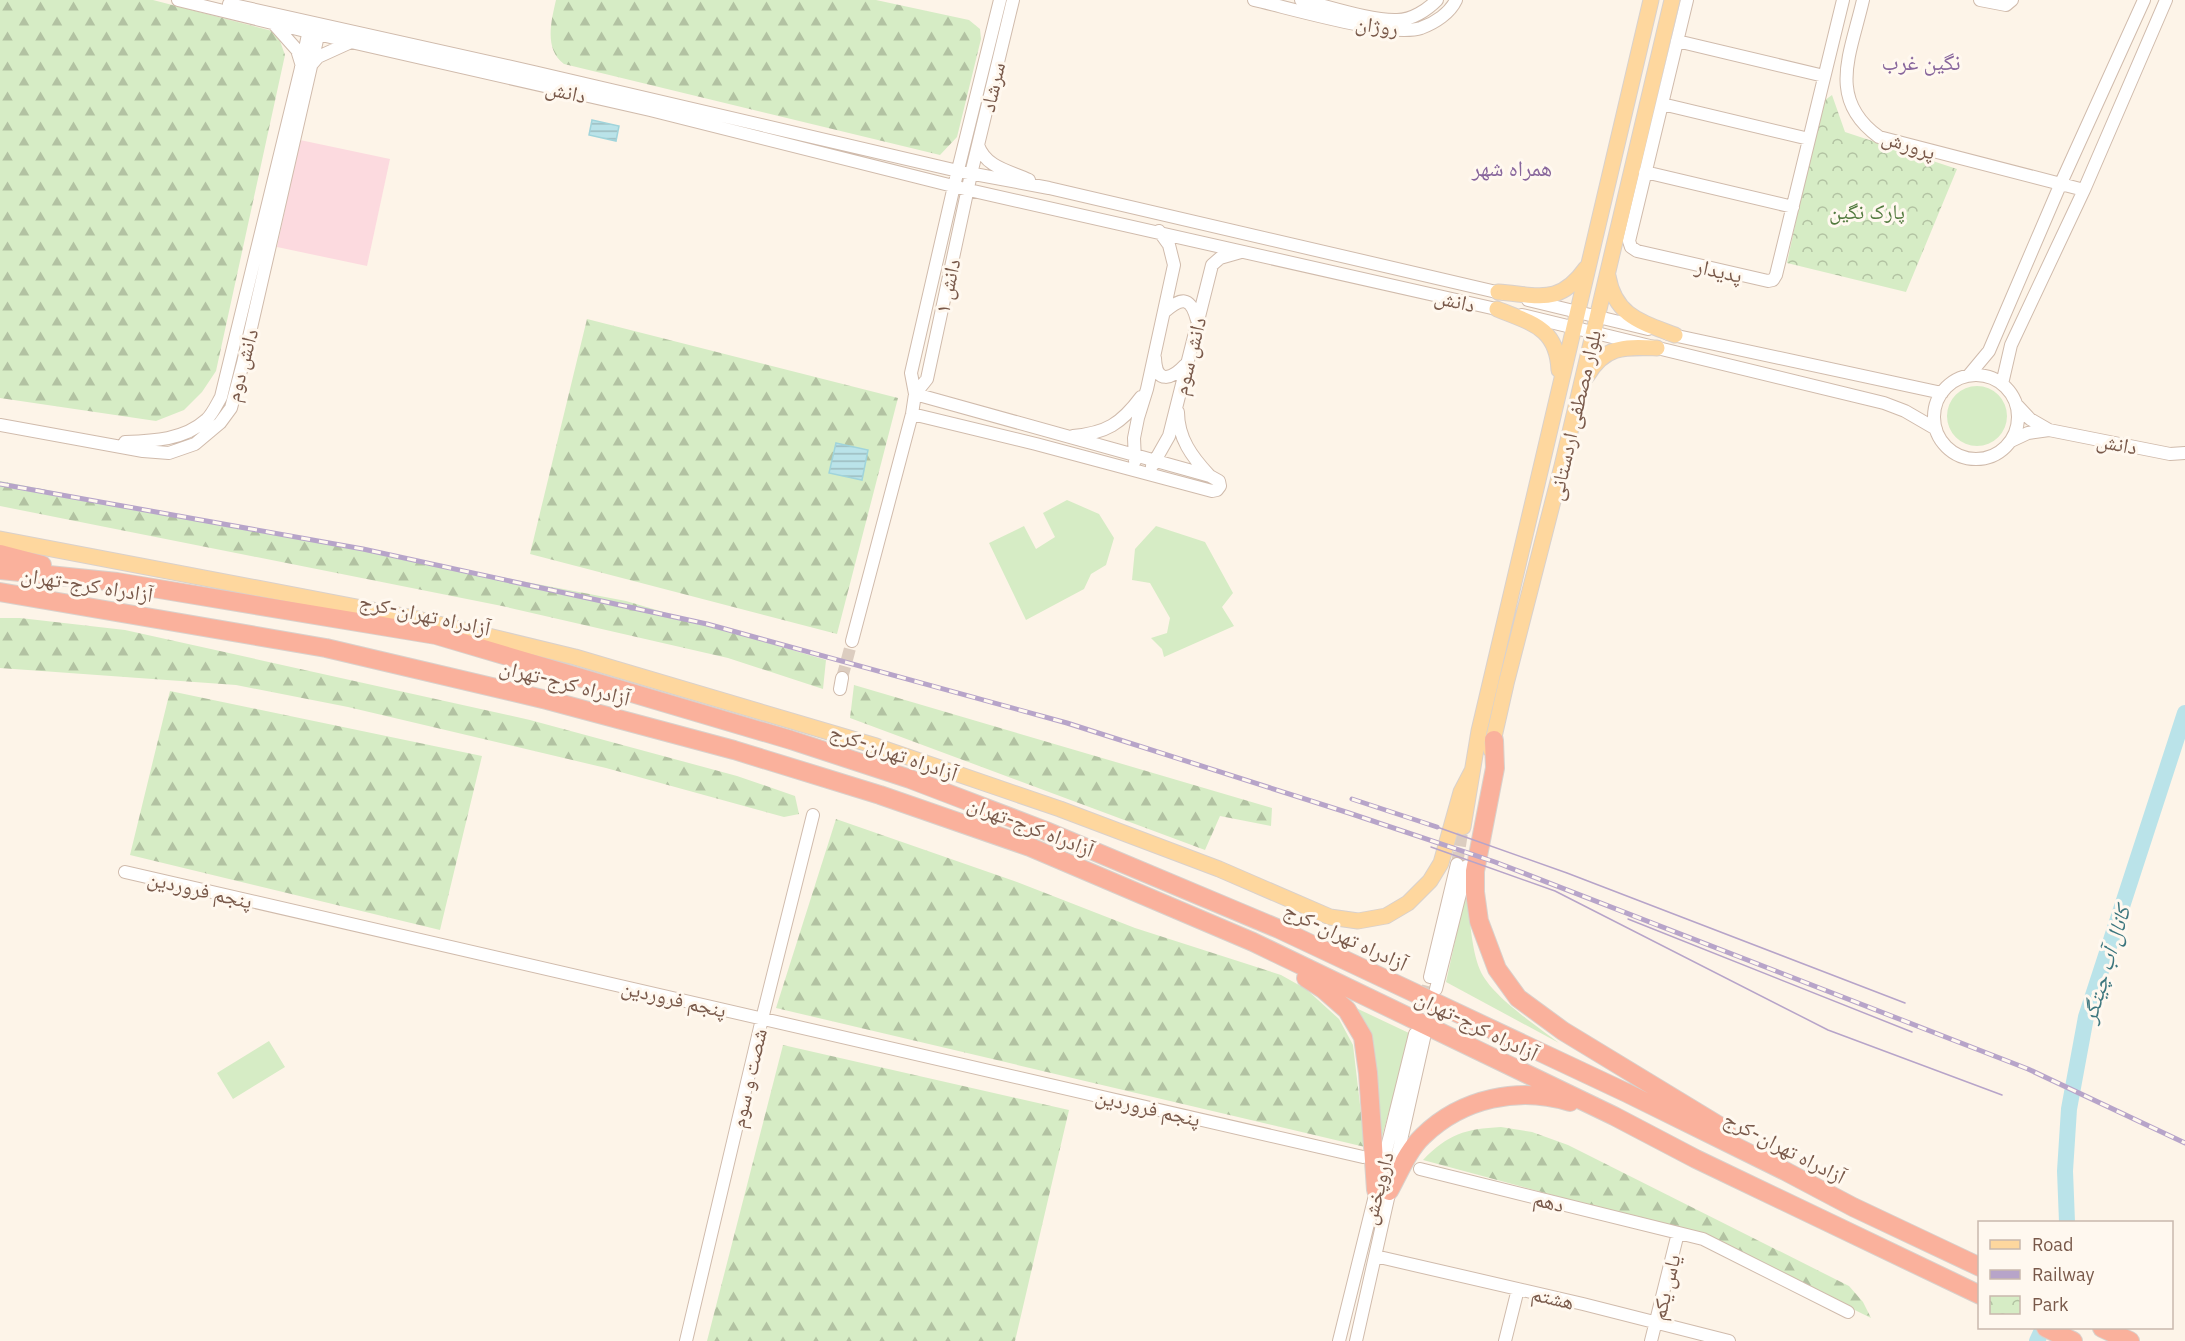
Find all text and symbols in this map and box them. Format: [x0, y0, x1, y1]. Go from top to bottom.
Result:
street label: روژان [1354, 8, 1400, 42]
district label: نگین غرب [1881, 47, 1961, 76]
street label: سرشاد [973, 59, 1011, 115]
street label: دانش [543, 73, 589, 109]
street label: پرورش [1879, 122, 1939, 166]
district label: همراه شهر [1471, 153, 1552, 182]
park label: پارک نگین [1829, 197, 1905, 225]
street label: پدیدار [1692, 251, 1745, 289]
street label: دانش ۱ [928, 256, 966, 316]
street label: دانش [1432, 282, 1478, 318]
street label: دانش سوم [1166, 314, 1213, 398]
street label: دانش دوم [218, 325, 265, 405]
street label: بلوار مصطفی اردستانی [1541, 327, 1607, 503]
street label: دانش [2094, 425, 2140, 461]
street label: آزادراه کرج-تهران [19, 560, 156, 608]
street label: آزادراه تهران-کرج [357, 586, 494, 642]
street label: آزادراه کرج-تهران [497, 652, 634, 712]
street label: آزادراه تهران-کرج [826, 717, 962, 787]
street label: آزادراه کرج-تهران [964, 789, 1099, 863]
street label: پنجم فروردین [145, 863, 255, 916]
street label: آزادراه تهران-کرج [1280, 895, 1413, 977]
water label: کانال آب چیتگر [2073, 898, 2138, 1028]
street label: پنجم فروردین [619, 972, 729, 1025]
street label: آزادراه کرج-تهران [1411, 983, 1544, 1067]
street label: شصت و سوم [723, 1026, 774, 1131]
street label: پنجم فروردین [1093, 1081, 1203, 1134]
street label: آزادراه تهران-کرج [1719, 1104, 1851, 1190]
street label: داروپخش [1354, 1149, 1400, 1227]
street label: دهم [1531, 1184, 1567, 1219]
legend [1978, 1221, 2173, 1329]
text: Road [2032, 1233, 2073, 1256]
street label: یاس یکم [1643, 1251, 1688, 1323]
text: Railway [2032, 1263, 2094, 1286]
street label: هشتم [1529, 1278, 1577, 1316]
text: Park [2032, 1293, 2069, 1316]

